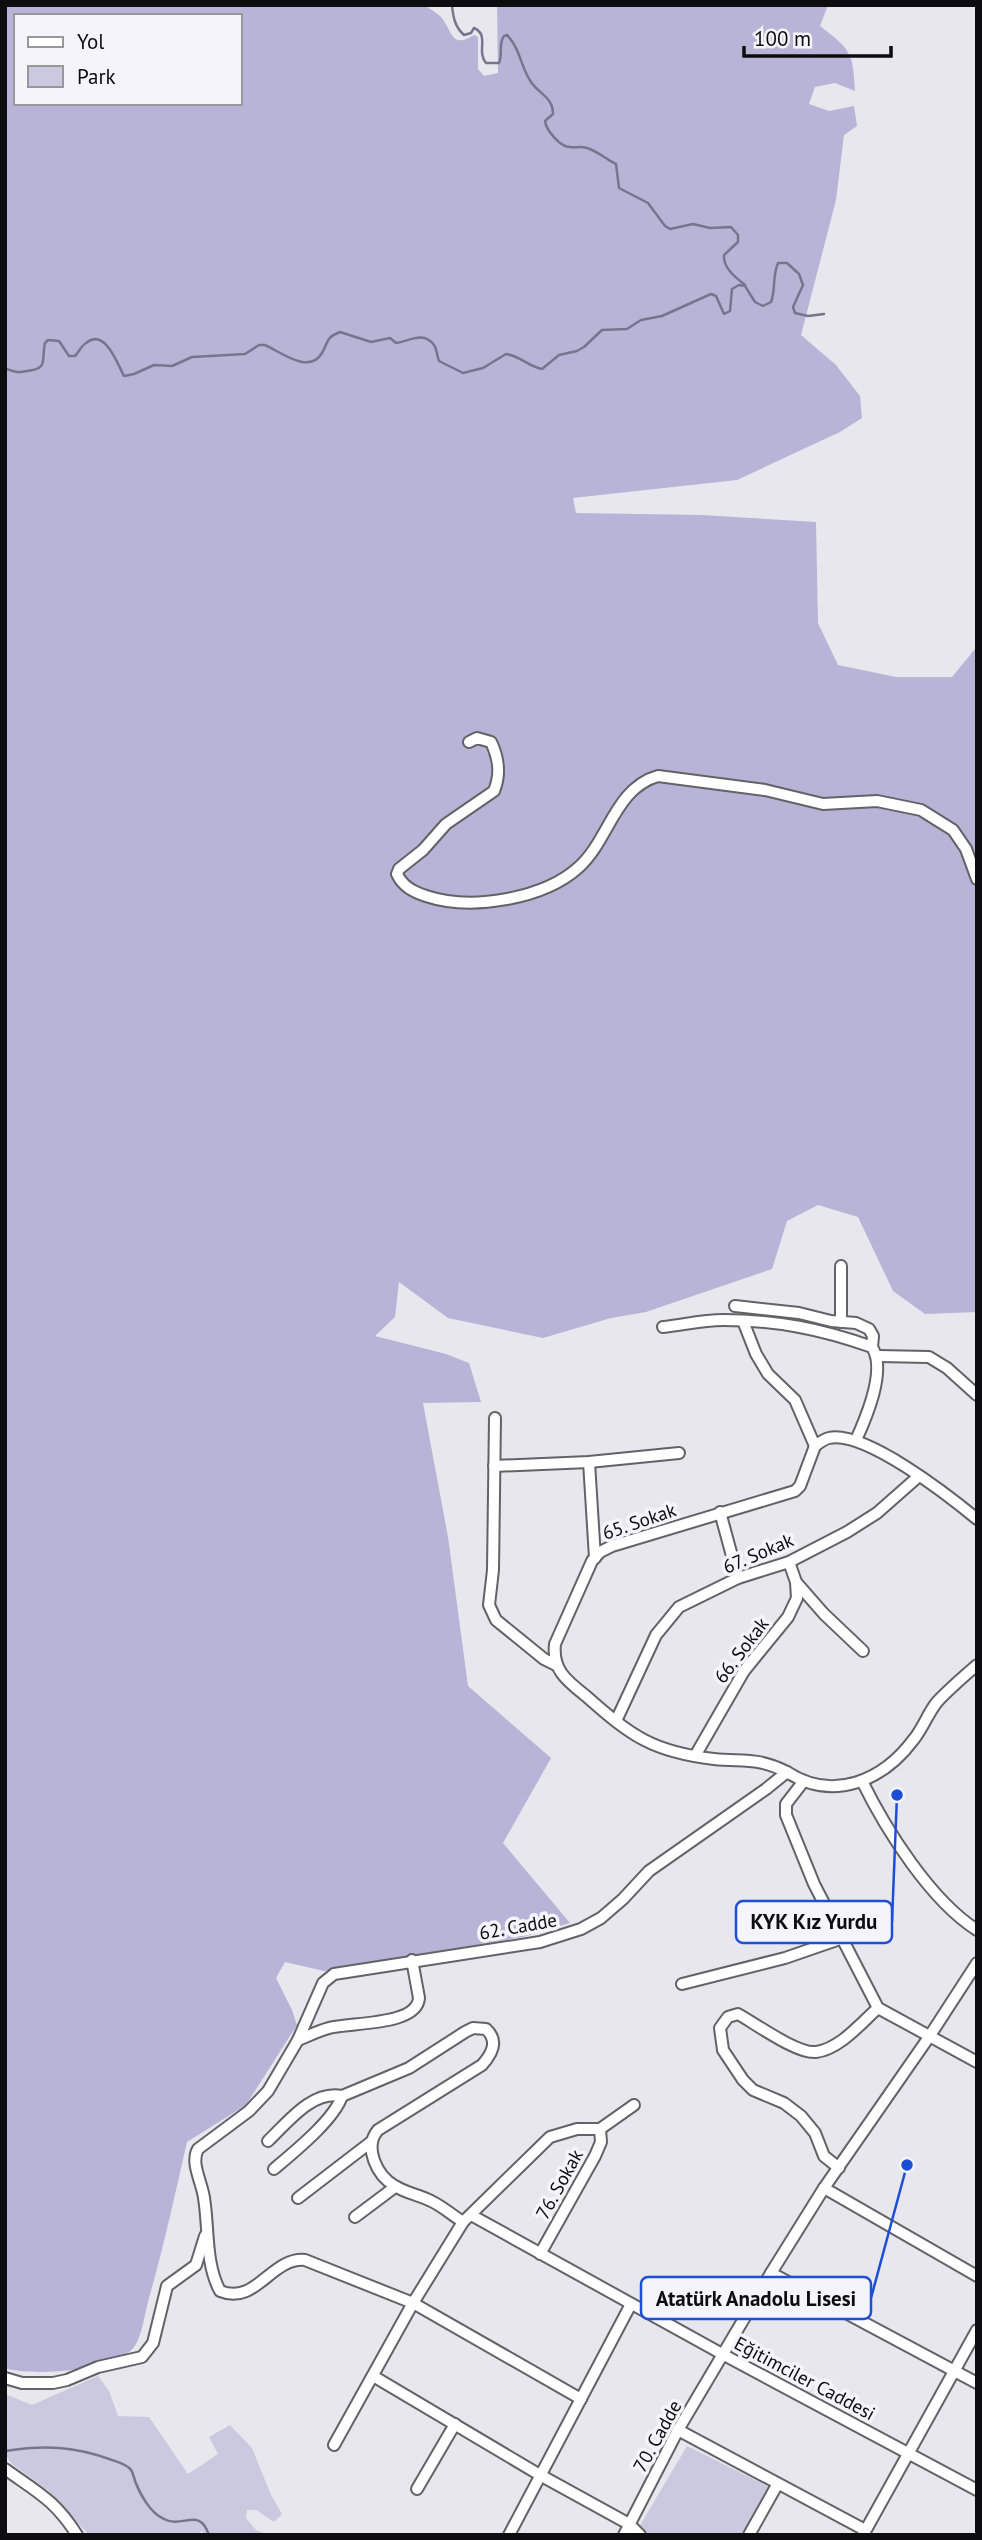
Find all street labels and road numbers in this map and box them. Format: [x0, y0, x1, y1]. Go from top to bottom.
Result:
street label: 65. Sokak [599, 1497, 679, 1545]
street label: 67. Sokak [719, 1527, 797, 1579]
street label: 66. Sokak [708, 1612, 774, 1688]
street label: 62. Cadde [477, 1907, 559, 1945]
street label: 76. Sokak [530, 2145, 588, 2223]
street label: Eğitimciler Caddesi [731, 2331, 879, 2425]
street label: 70. Cadde [627, 2396, 687, 2476]

